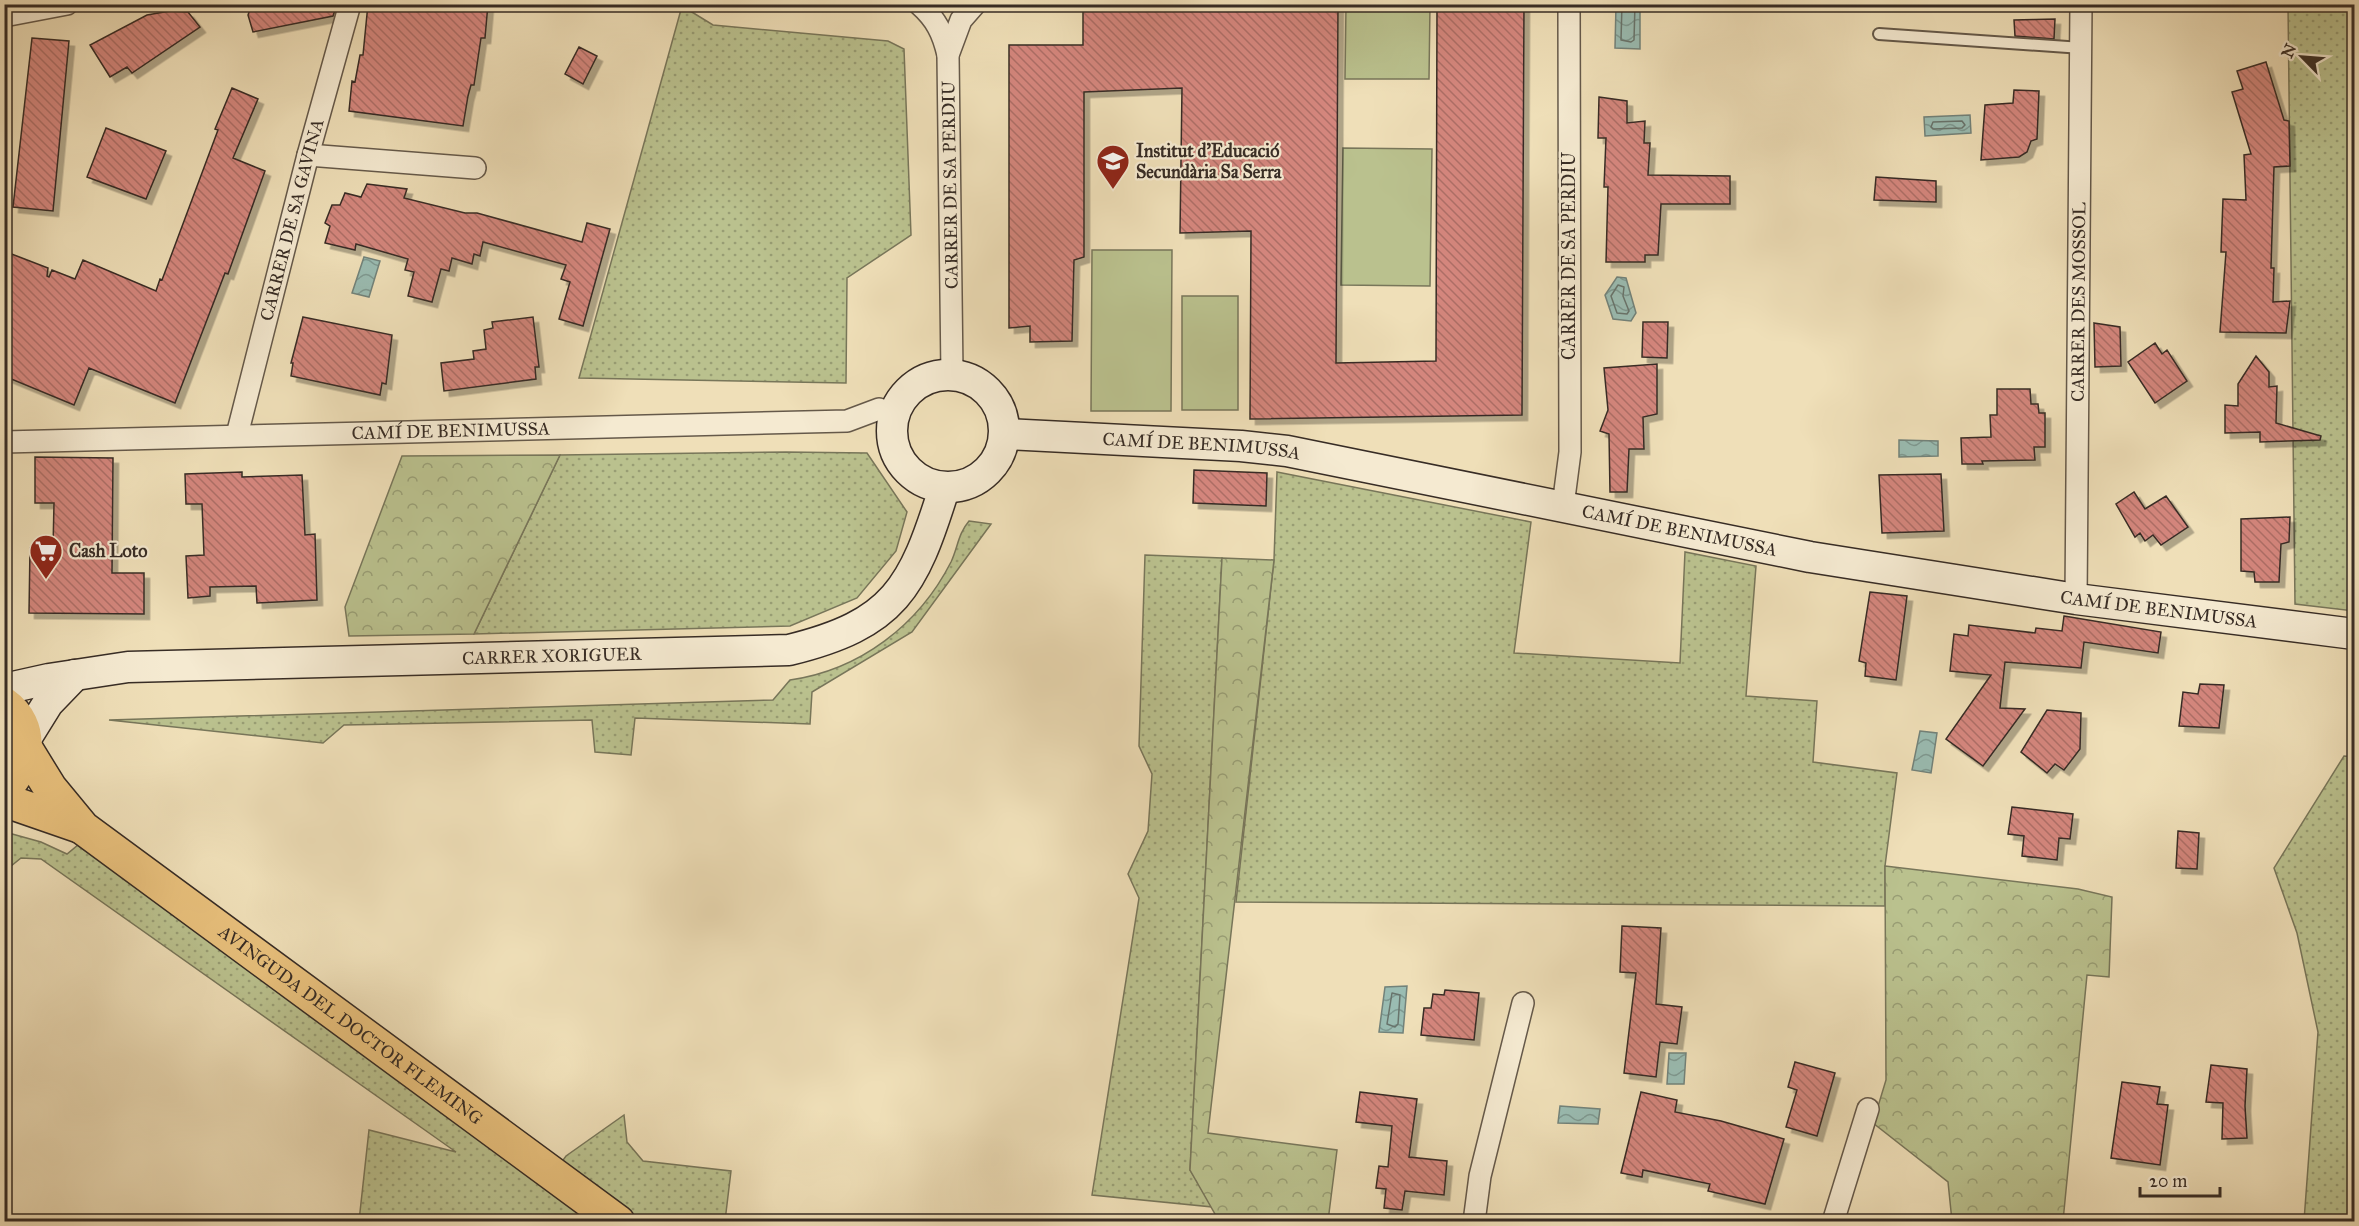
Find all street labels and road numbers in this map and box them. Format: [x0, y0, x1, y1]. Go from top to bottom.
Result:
street label: CARRER DE SA PERDIU [937, 80, 963, 289]
street label: CARRER DE SA GAVINA [255, 116, 329, 323]
street label: CARRER DE SA PERDIU [1558, 151, 1580, 360]
street label: CARRER DES MOSSOL [2067, 201, 2090, 402]
street label: CAMÍ DE BENIMUSSA [351, 417, 550, 444]
street label: CAMÍ DE BENIMUSSA [1102, 428, 1303, 464]
street label: CAMÍ DE BENIMUSSA [1580, 500, 1779, 561]
street label: CAMÍ DE BENIMUSSA [2059, 586, 2259, 633]
street label: CARRER XORIGUER [462, 643, 643, 669]
street label: AVINGUDA DEL DOCTOR FLEMING [213, 920, 487, 1130]

